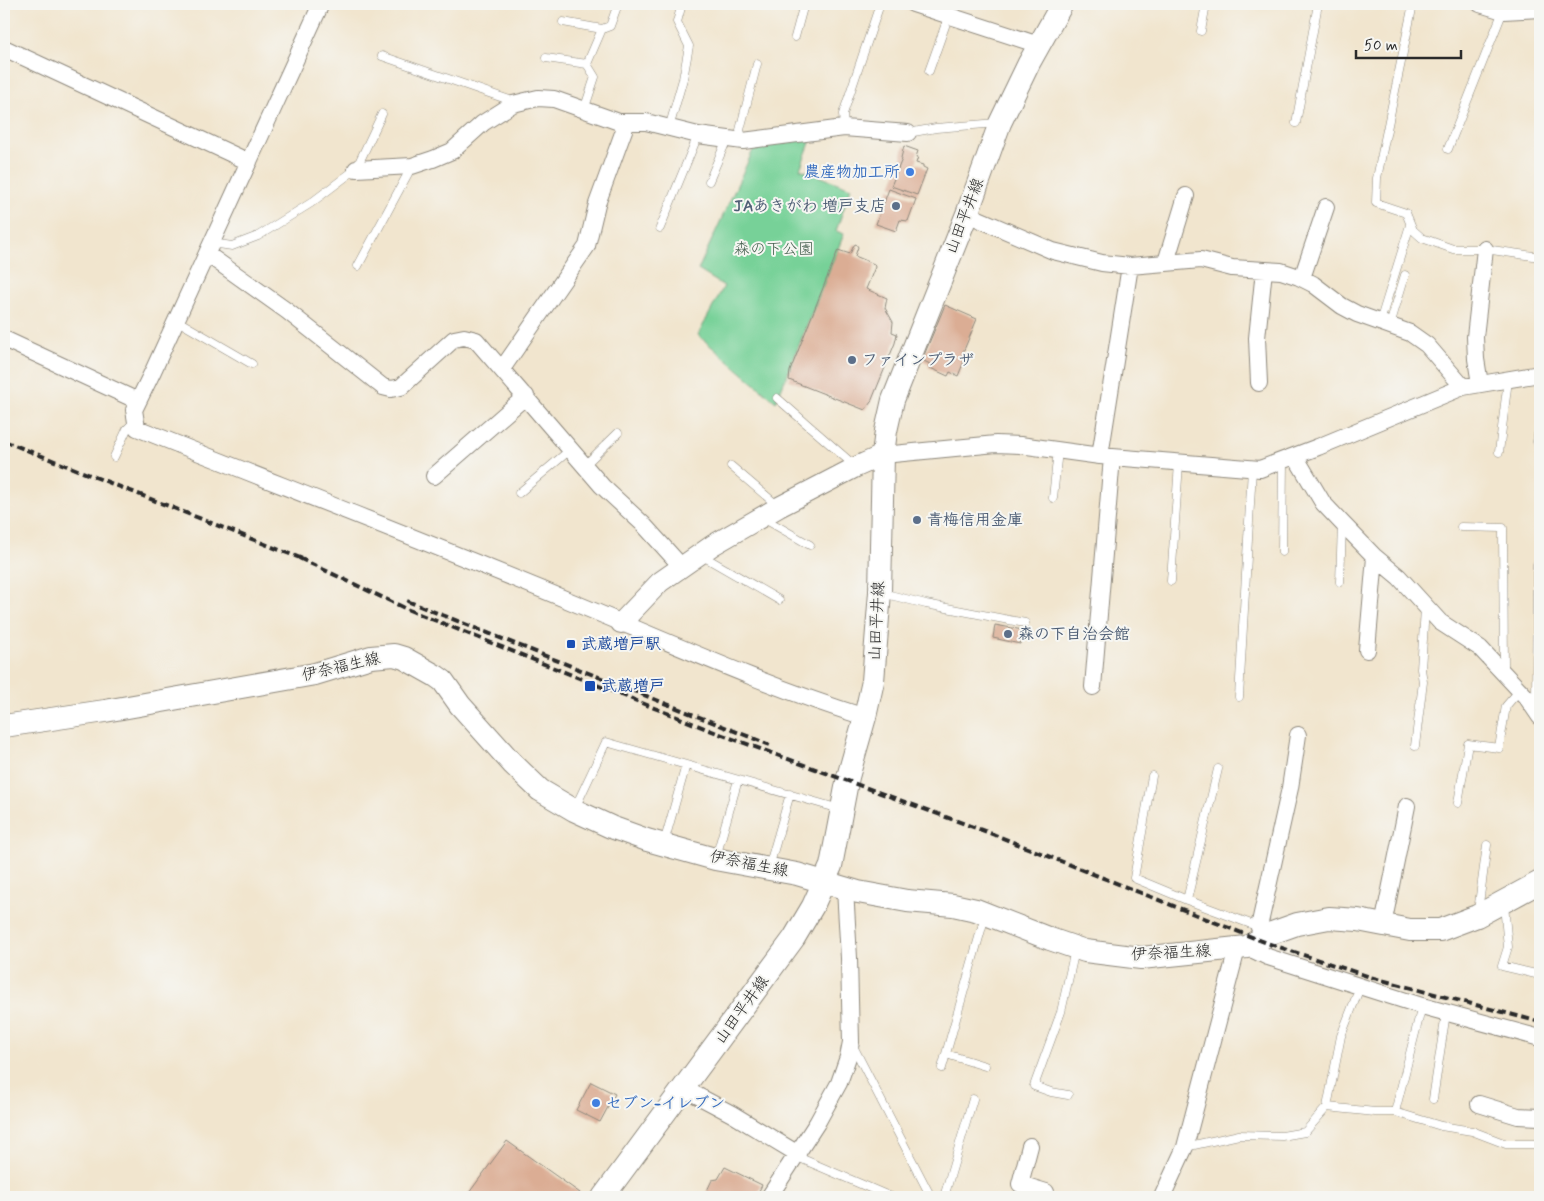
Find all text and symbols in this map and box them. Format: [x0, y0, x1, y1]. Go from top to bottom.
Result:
scale bar [1356, 28, 1462, 60]
text: 50 m [1364, 36, 1398, 56]
place label: 農産物加工所 [804, 162, 900, 183]
marker: 農産物加工所 [904, 166, 916, 178]
street label: 山田平井線 [941, 175, 989, 257]
place label: JAあきがわ 増戸支店 [734, 196, 886, 217]
marker: JAあきがわ 増戸支店 [890, 200, 902, 212]
park label: 森の下公園 [734, 239, 814, 260]
place label: ファインプラザ [862, 350, 974, 371]
marker: ファインプラザ [846, 354, 858, 366]
place label: 青梅信用金庫 [927, 510, 1023, 531]
marker: 青梅信用金庫 [911, 514, 923, 526]
street label: 山田平井線 [864, 580, 890, 662]
place label: 森の下自治会館 [1018, 624, 1130, 645]
marker: 森の下自治会館 [1002, 628, 1014, 640]
place label: 武蔵増戸駅 [581, 634, 661, 655]
marker: 武蔵増戸駅 [565, 638, 577, 650]
street label: 伊奈福生線 [300, 648, 382, 686]
place label: 武蔵増戸 [601, 676, 665, 697]
marker: 武蔵増戸 [583, 679, 597, 693]
street label: 伊奈福生線 [708, 846, 790, 882]
street label: 伊奈福生線 [1130, 940, 1212, 966]
street label: 山田平井線 [710, 971, 774, 1049]
place label: セブン-イレブン [606, 1093, 725, 1114]
marker: セブン-イレブン [590, 1097, 602, 1109]

